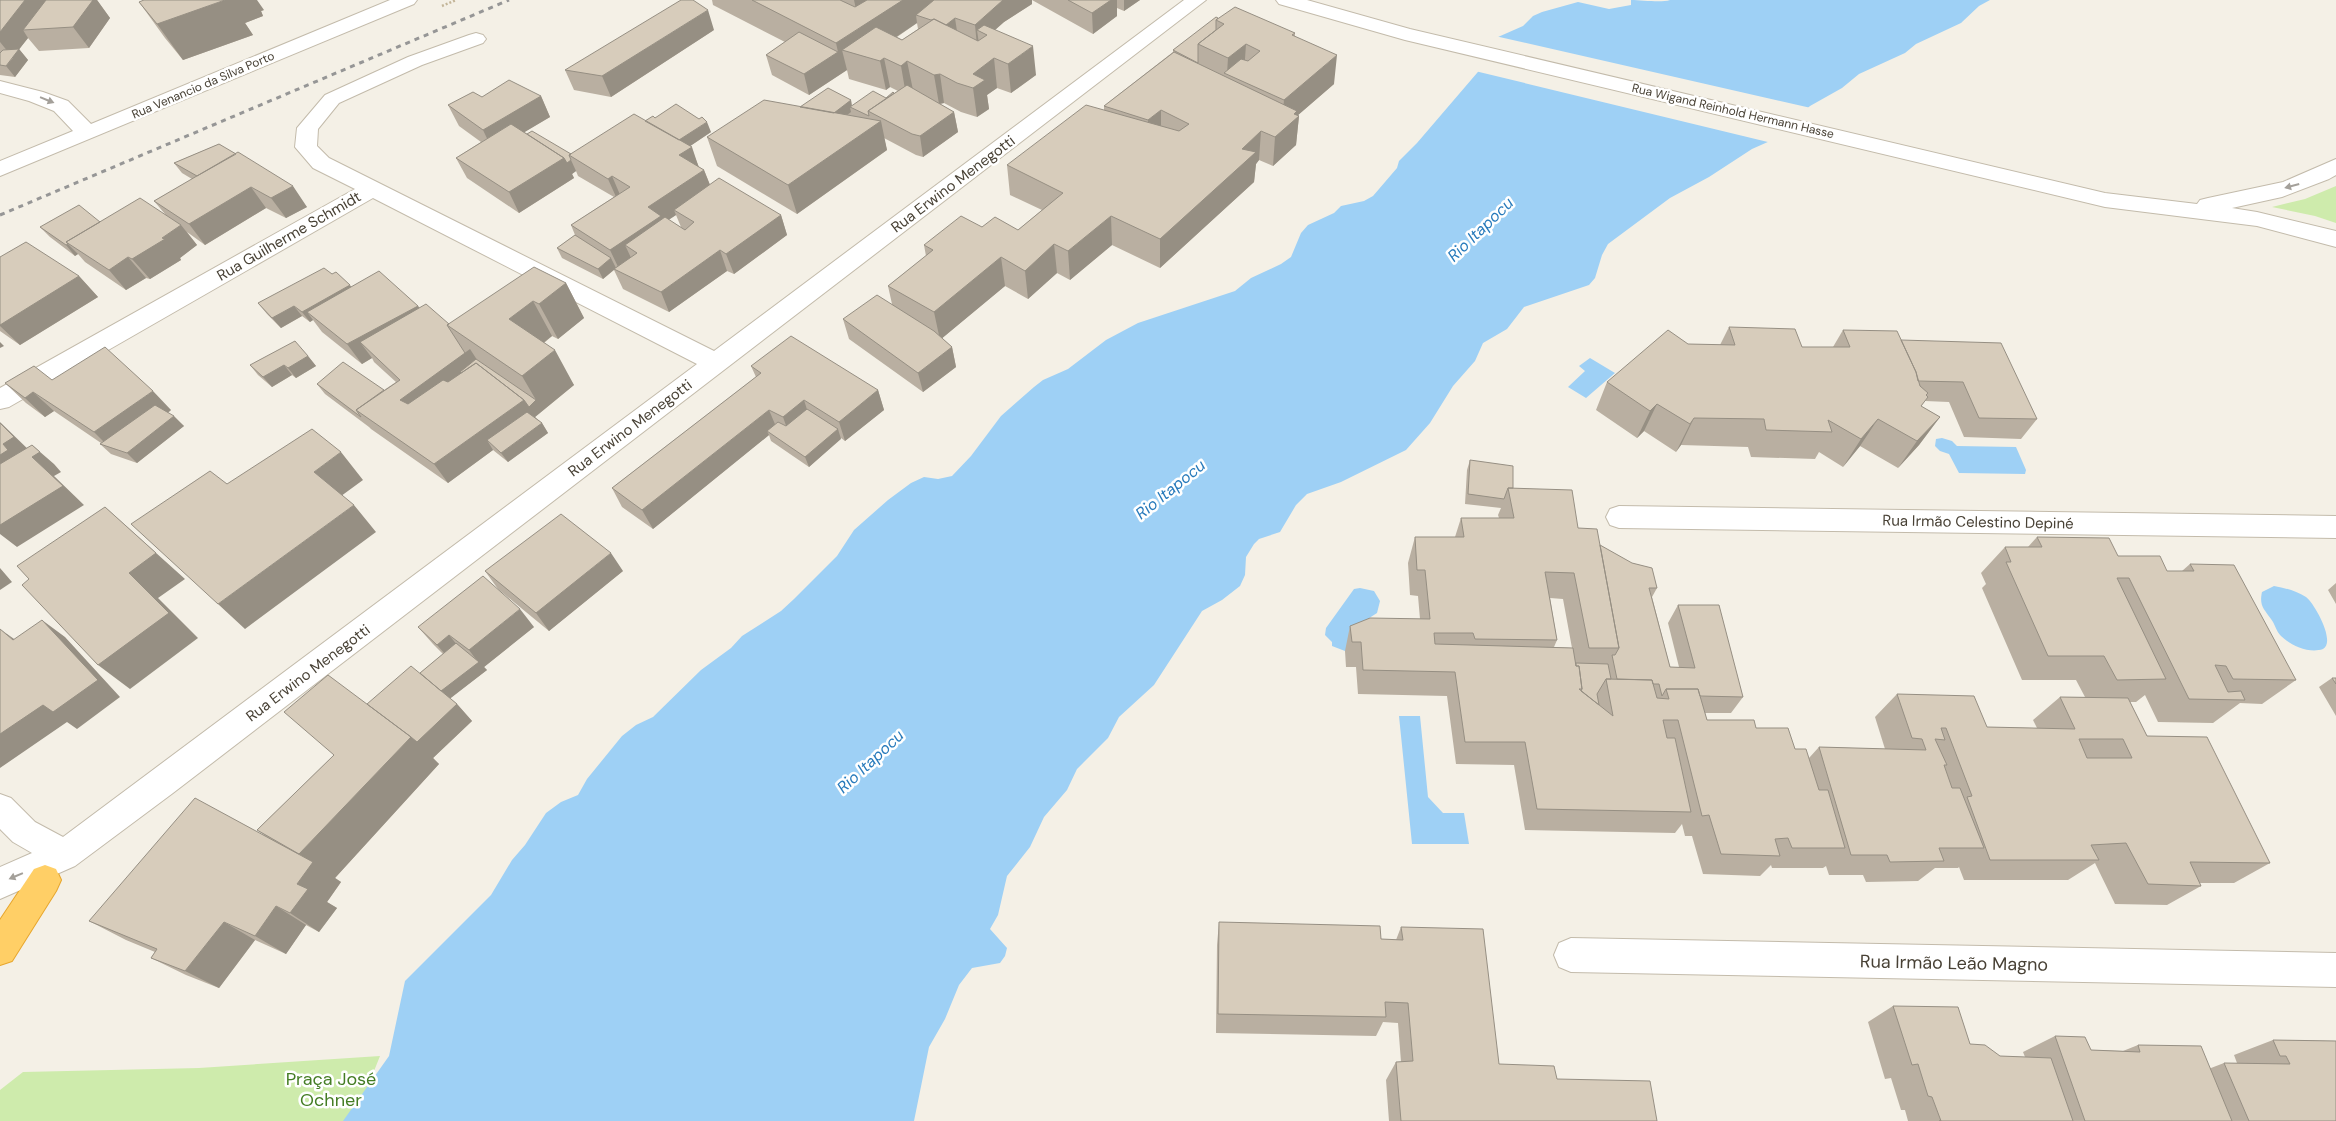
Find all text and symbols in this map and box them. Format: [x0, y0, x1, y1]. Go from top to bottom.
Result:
street label: Rua Venancio da Silva Porto [129, 48, 277, 122]
street label: Rua Wigand Reinhold Hermann Hasse [1630, 80, 1836, 142]
one-way arrow [40, 97, 54, 105]
street label: Rua Erwino Menegotti [887, 131, 1019, 237]
one-way arrow [2285, 183, 2300, 191]
street label: Rua Guilherme Schmidt [213, 186, 365, 285]
water label: Rio Itapocu [1443, 193, 1518, 266]
street label: Rua Erwino Menegotti [564, 375, 696, 481]
water label: Rio Itapocu [1131, 455, 1210, 524]
street label: Rua Irmão Celestino Depiné [1882, 510, 2074, 534]
street label: Rua Erwino Menegotti [242, 620, 374, 726]
water label: Rio Itapocu [832, 725, 908, 798]
one-way arrow [9, 872, 23, 880]
street label: Rua Irmão Leão Magno [1860, 949, 2048, 977]
park label: Praça José Ochner [286, 1067, 376, 1112]

